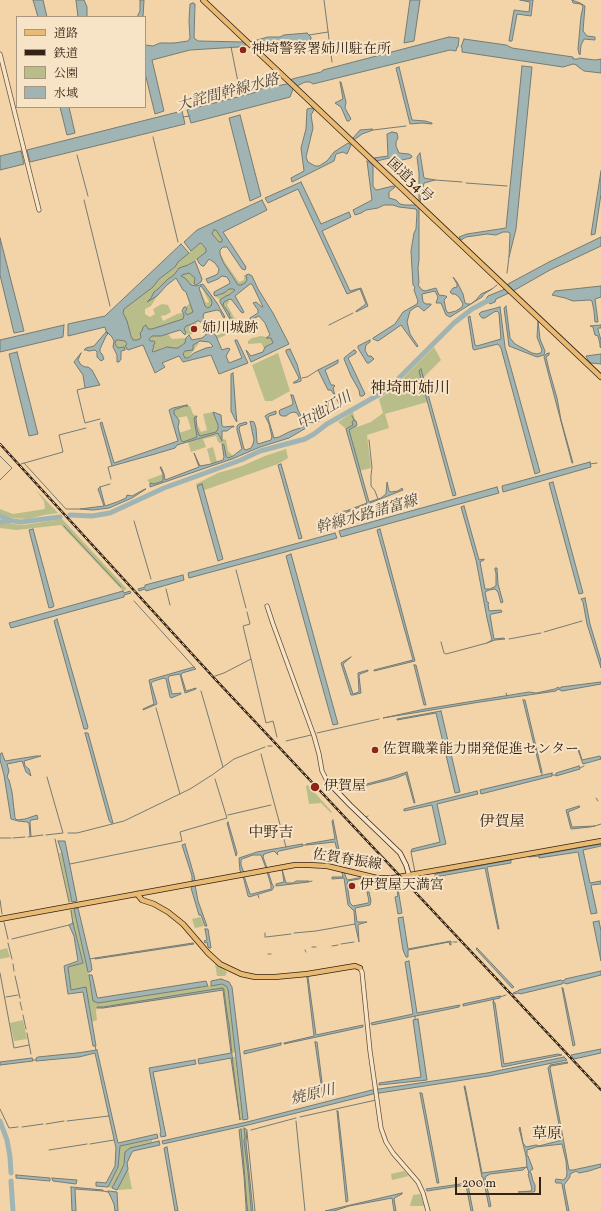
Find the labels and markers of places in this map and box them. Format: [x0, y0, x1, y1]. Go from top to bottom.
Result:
place label: 神埼警察署姉川駐在所 [251, 42, 391, 58]
marker: 神埼警察署姉川駐在所 [238, 45, 248, 55]
place label: 姉川城跡 [202, 321, 258, 337]
marker: 姉川城跡 [189, 324, 199, 334]
place label: 佐賀職業能力開発促進センター [383, 742, 579, 758]
marker: 佐賀職業能力開発促進センター [370, 745, 380, 755]
place label: 伊賀屋 [324, 779, 366, 795]
marker: 伊賀屋 [309, 781, 321, 793]
place label: 伊賀屋天満宮 [360, 878, 444, 894]
marker: 伊賀屋天満宮 [347, 881, 357, 891]

